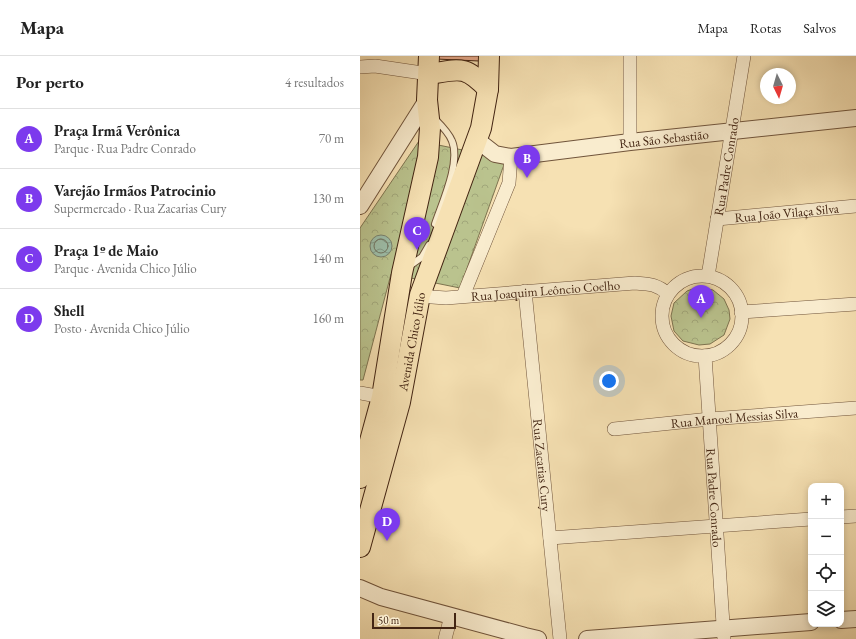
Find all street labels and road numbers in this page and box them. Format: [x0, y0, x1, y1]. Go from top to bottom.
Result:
street label: Rua Padre Conrado [710, 116, 743, 217]
street label: Rua São Sebastião [618, 126, 710, 152]
street label: Rua João Vilaça Silva [734, 200, 840, 226]
street label: Rua Joaquim Leôncio Coelho [470, 276, 621, 305]
street label: Avenida Chico Júlio [394, 291, 429, 393]
street label: Rua Manoel Messias Silva [670, 404, 800, 432]
street label: Rua Zacarias Cury [529, 418, 555, 513]
street label: Rua Padre Conrado [702, 448, 726, 548]

